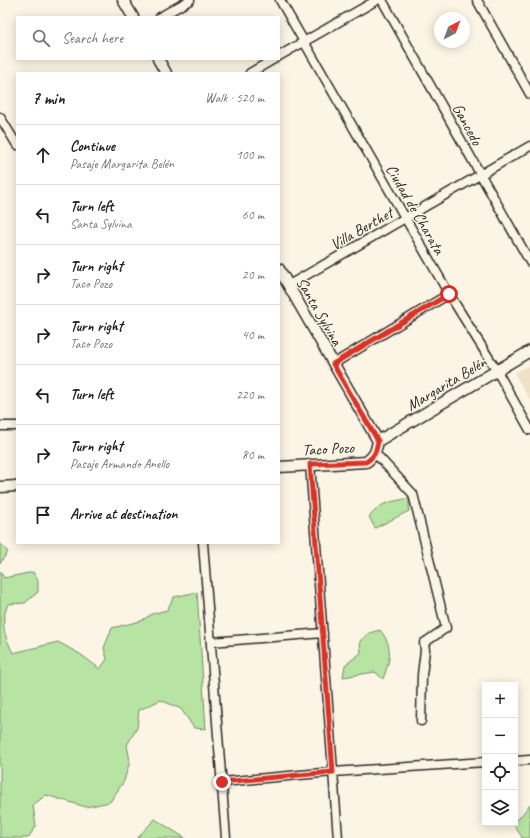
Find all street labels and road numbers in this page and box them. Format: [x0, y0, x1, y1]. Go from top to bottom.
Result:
street label: Gancedo [448, 100, 487, 150]
street label: Ciudad de Charata [381, 161, 450, 259]
street label: Villa Berthet [327, 202, 399, 255]
street label: Santa Sylvina [292, 274, 347, 350]
street label: Margarita Belén [403, 352, 491, 416]
street label: Taco Pozo [302, 438, 356, 460]

